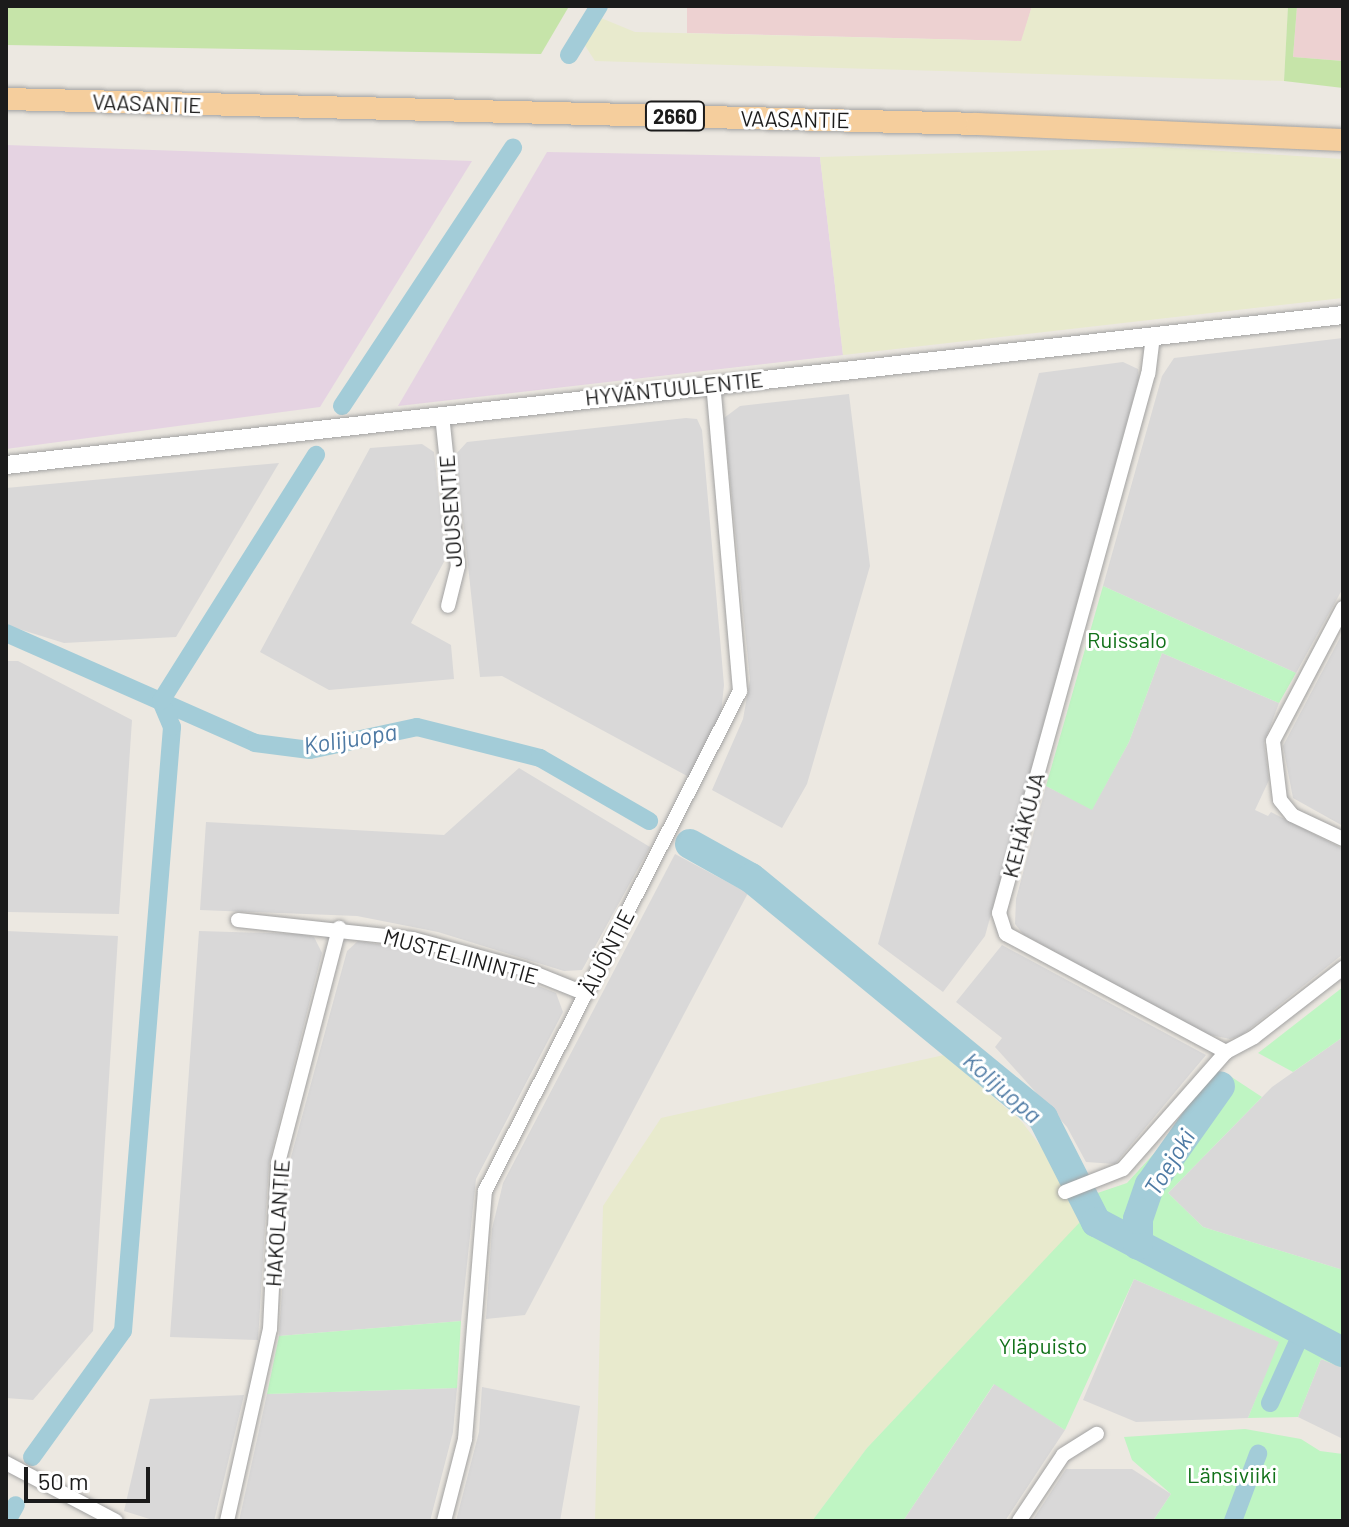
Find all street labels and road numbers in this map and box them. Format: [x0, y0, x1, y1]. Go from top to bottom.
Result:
street label: VAASANTIE [92, 88, 202, 118]
road number: 2660 [643, 100, 707, 132]
street label: VAASANTIE [740, 105, 850, 133]
street label: HYVÄNTUULENTIE [583, 366, 765, 410]
street label: JOUSENTIE [433, 454, 467, 568]
street label: KEHÄKUJA [996, 769, 1050, 881]
street label: ÄIJÖNTIE [574, 905, 640, 999]
street label: MUSTELIININTIE [381, 923, 541, 989]
street label: HAKOLANTIE [259, 1158, 295, 1288]

